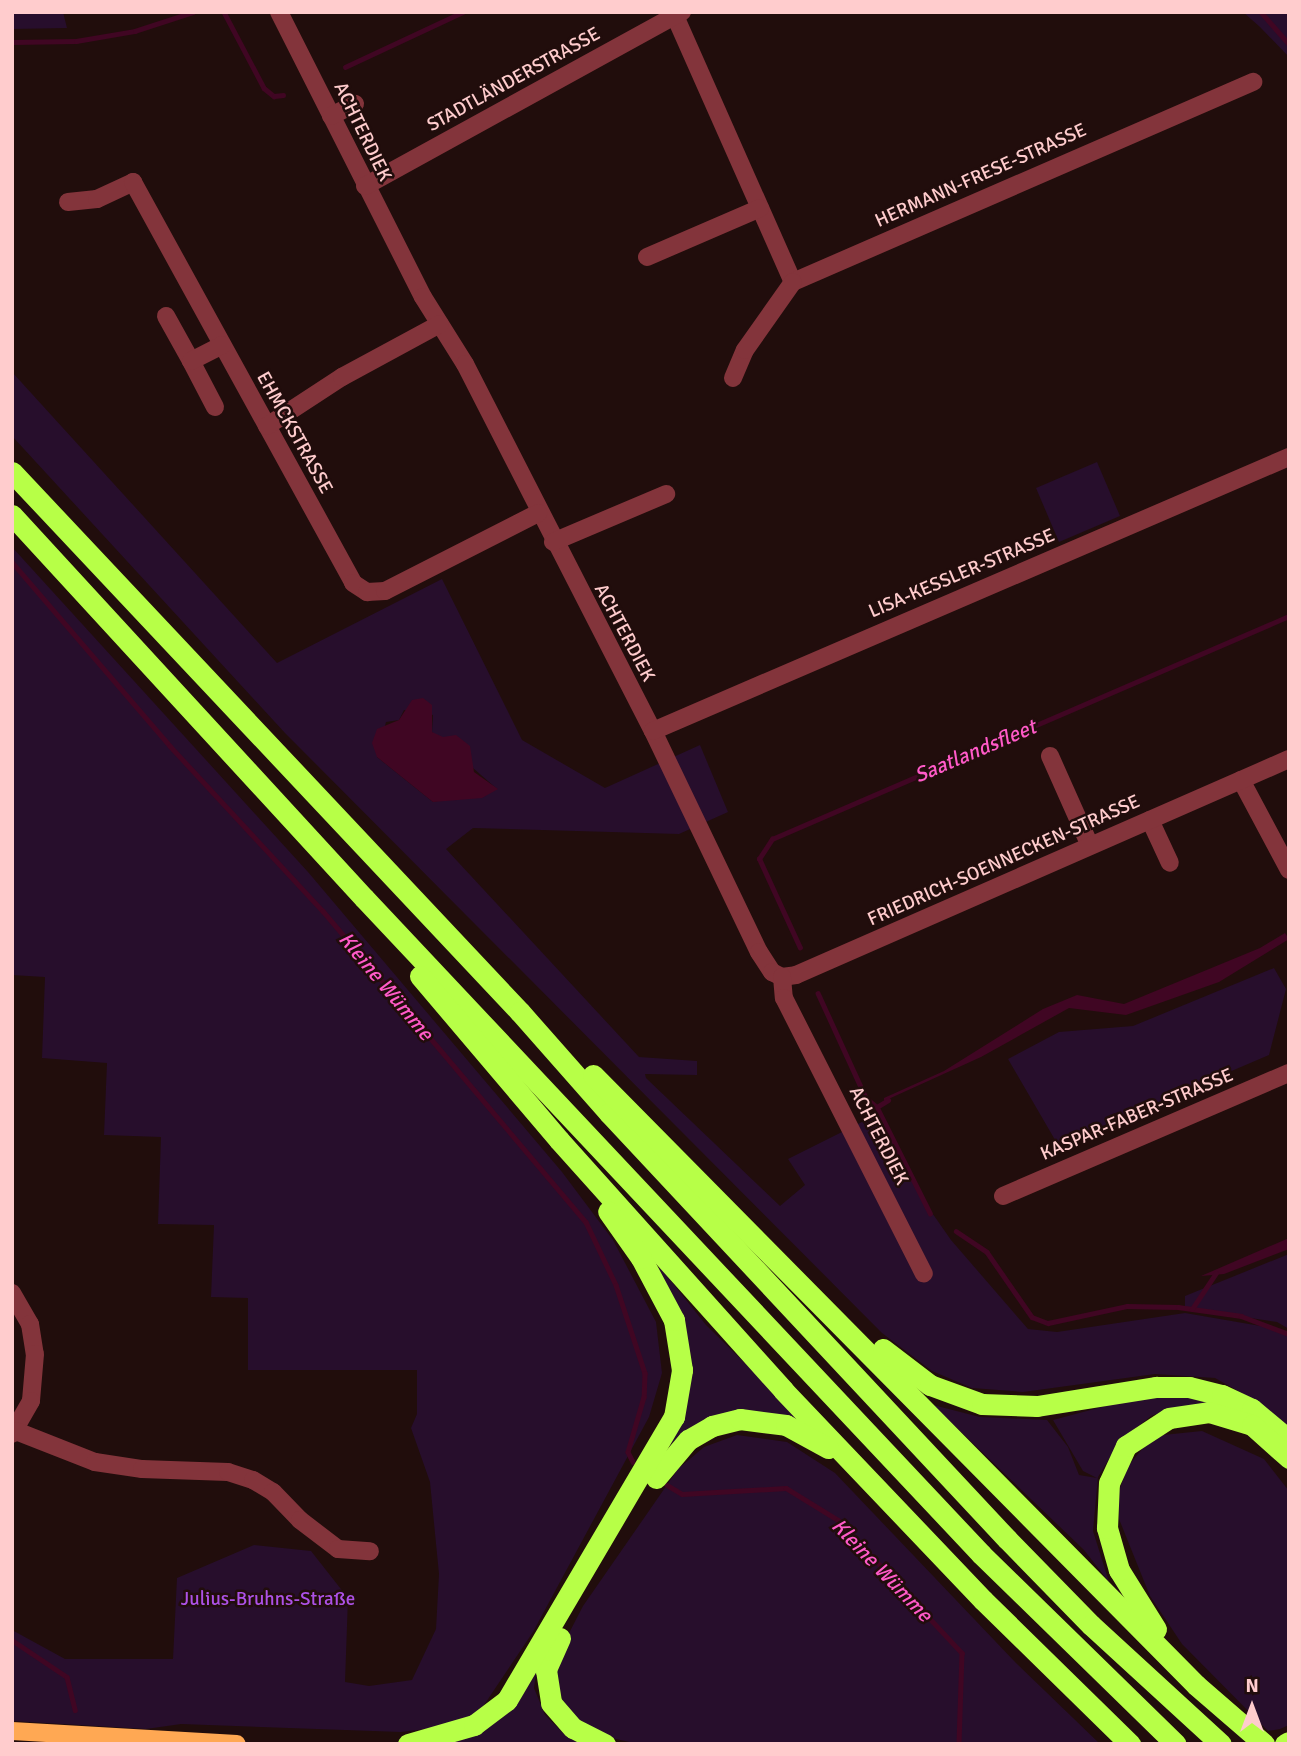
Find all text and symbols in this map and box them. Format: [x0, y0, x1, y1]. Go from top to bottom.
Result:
street label: STADTLÄNDERSTRASSE [424, 23, 604, 137]
street label: ACHTERDIEK [328, 79, 396, 185]
street label: HERMANN-FRESE-STRASSE [872, 119, 1090, 233]
street label: EHMCKSTRASSE [251, 368, 337, 498]
street label: LISA-KESSLER-STRASSE [866, 524, 1058, 624]
street label: ACHTERDIEK [589, 580, 659, 686]
water label: Saatlandsfleet [910, 714, 1040, 788]
street label: FRIEDRICH-SOENNECKEN-STRASSE [864, 790, 1144, 932]
water label: Kleine Wümme [333, 927, 439, 1045]
street label: KASPAR-FABER-STRASSE [1037, 1064, 1237, 1166]
street label: ACHTERDIEK [844, 1083, 912, 1189]
water label: Kleine Wümme [826, 1513, 938, 1627]
park label: Julius-Bruhns-Straße [181, 1589, 355, 1611]
north arrow [1217, 1672, 1287, 1742]
text: N [1245, 1674, 1259, 1698]

